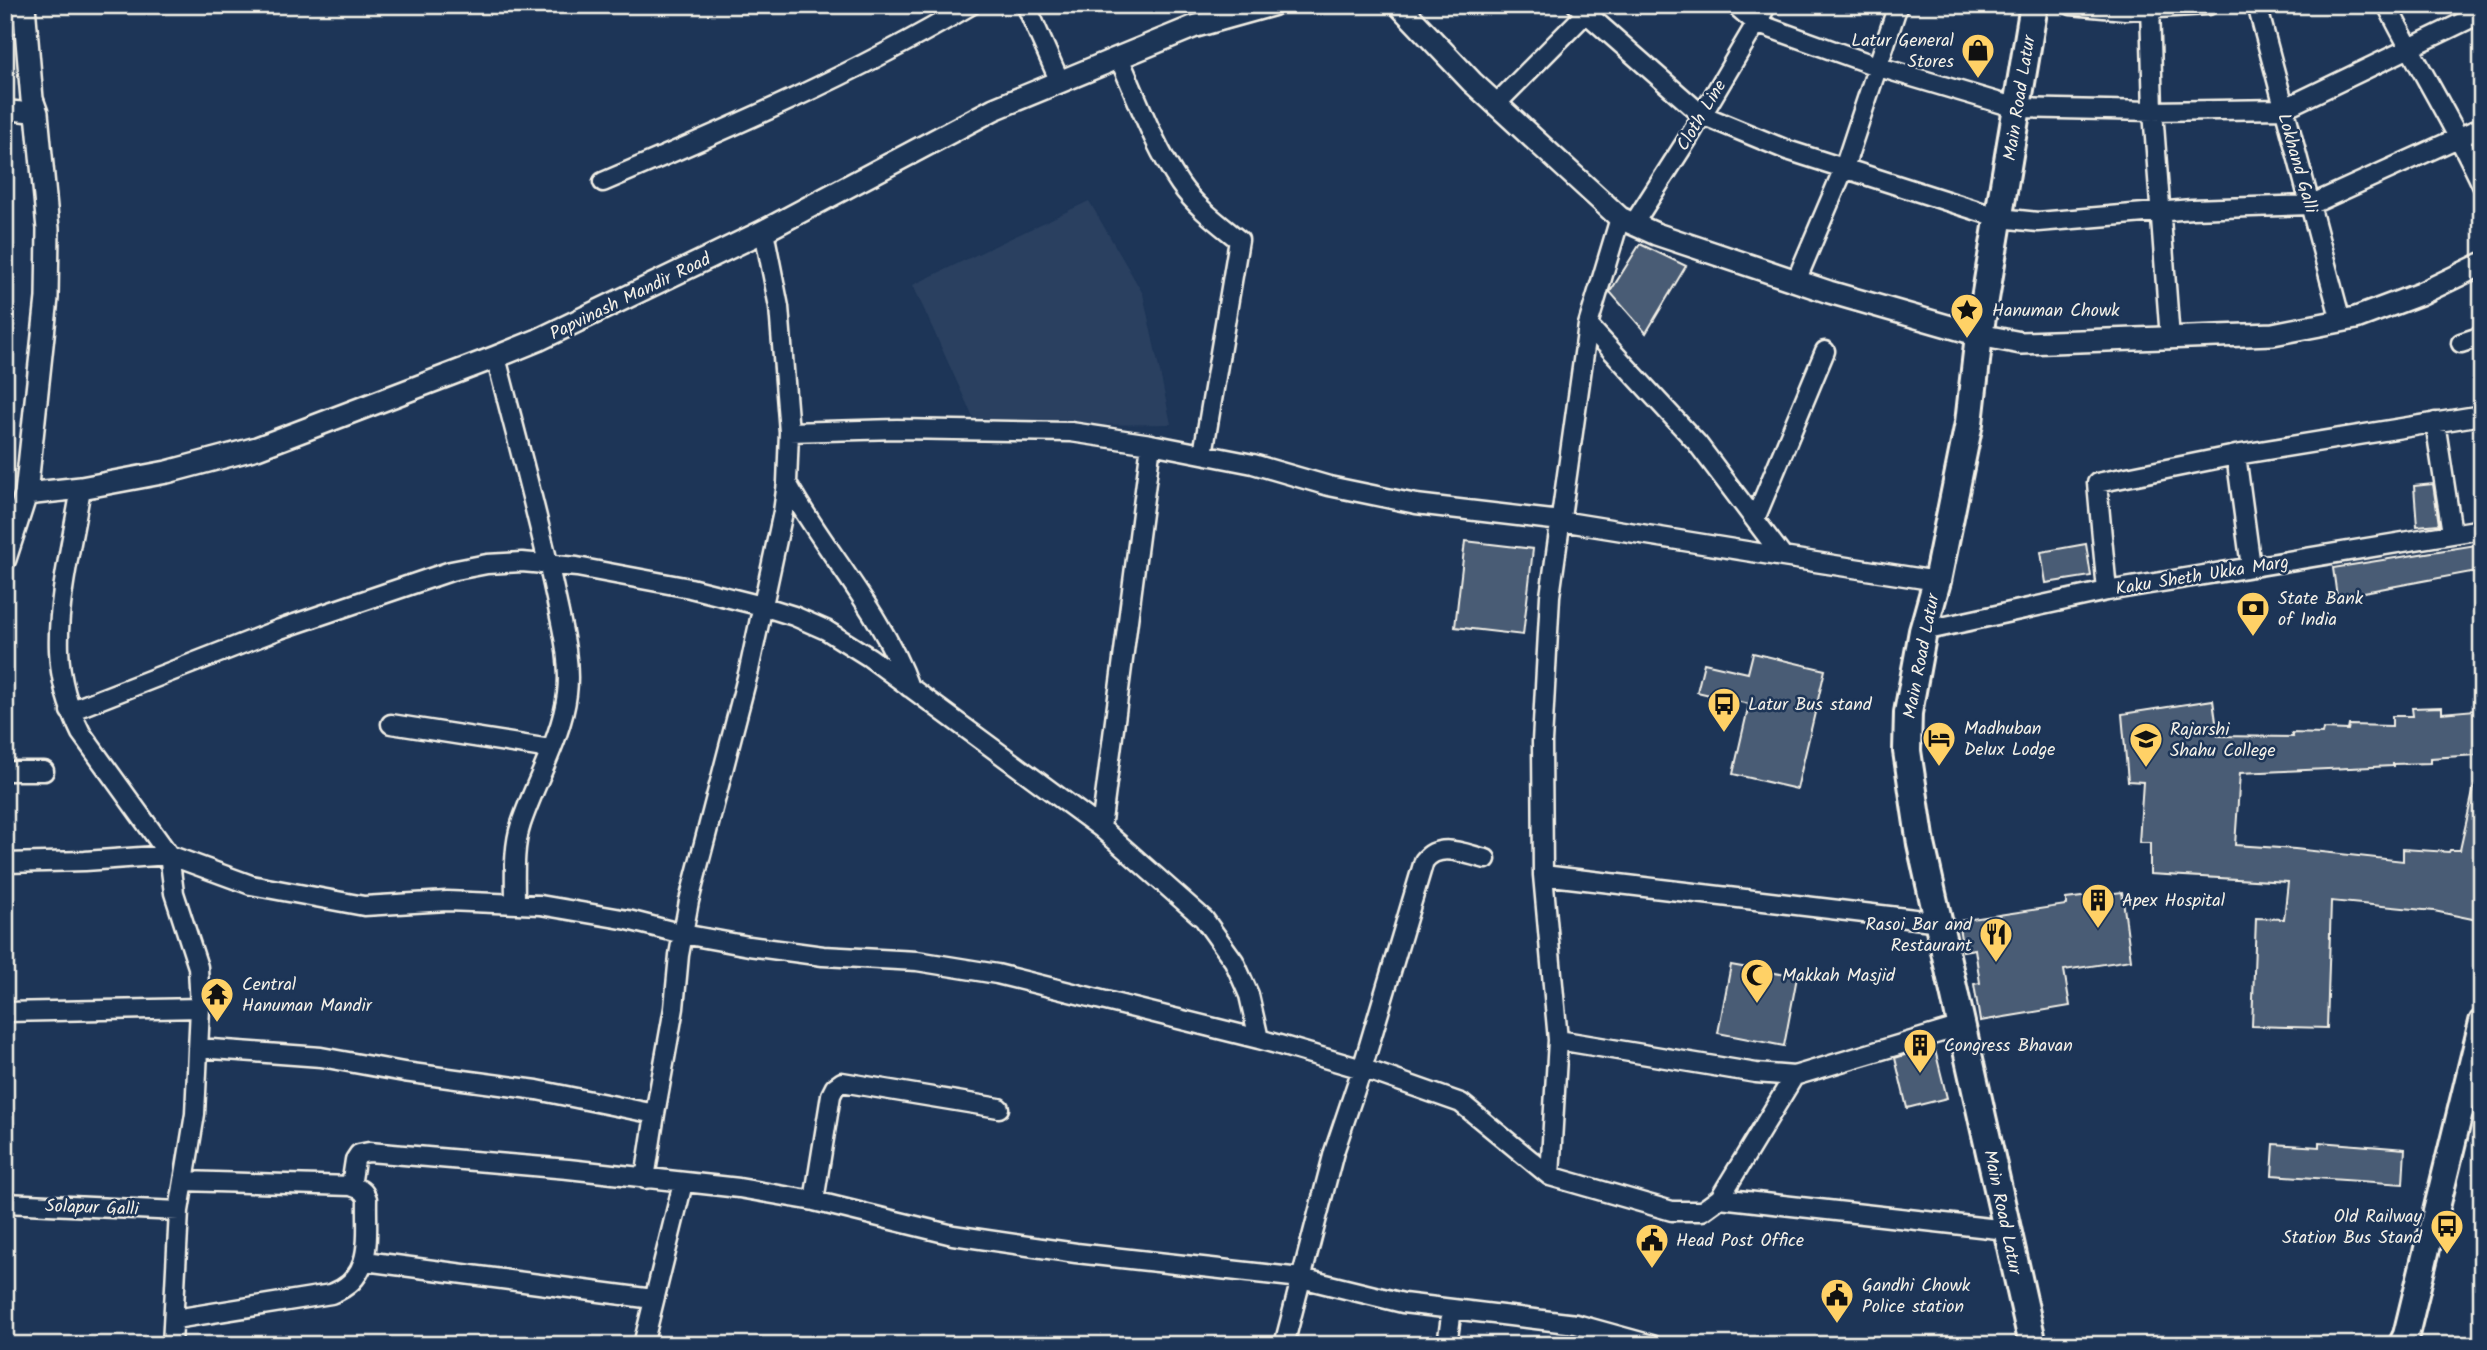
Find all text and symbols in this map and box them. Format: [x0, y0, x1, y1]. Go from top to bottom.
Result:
place label: Latur General Stores [1851, 27, 1955, 77]
shop icon: Latur General Stores [1959, 31, 1997, 80]
street label: Main Road Latur [1996, 32, 2045, 163]
street label: Cloth Line [1670, 74, 1735, 157]
street label: Lokhand Galli [2268, 110, 2325, 218]
street label: Papvinash Mandir Road [545, 245, 717, 349]
place icon: Hanuman Chowk [1948, 291, 1986, 340]
place label: Hanuman Chowk [1992, 297, 2120, 326]
street label: Kaku Sheth Ukka Marg [2114, 548, 2291, 604]
place label: State Bank of India [2278, 585, 2364, 635]
bank icon: State Bank of India [2234, 589, 2272, 638]
street label: Main Road Latur [1896, 590, 1949, 721]
bus stop icon: Latur Bus stand [1705, 685, 1743, 734]
place label: Latur Bus stand [1748, 691, 1873, 720]
place label: Madhuban Delux Lodge [1964, 715, 2055, 765]
place label: Rajarshi Shahu College [2170, 716, 2276, 766]
hotel icon: Madhuban Delux Lodge [1920, 719, 1958, 768]
school or university icon: Rajarshi Shahu College [2127, 720, 2165, 769]
building icon: Apex Hospital [2079, 881, 2117, 930]
place label: Apex Hospital [2122, 887, 2226, 916]
place label: Rasoi Bar and Restaurant [1866, 911, 1973, 961]
restaurant icon: Rasoi Bar and Restaurant [1977, 915, 2015, 964]
mosque icon: Makkah Masjid [1738, 956, 1776, 1005]
place label: Makkah Masjid [1782, 962, 1896, 991]
place label: Central Hanuman Mandir [242, 971, 373, 1021]
temple icon: Central Hanuman Mandir [198, 975, 236, 1024]
building icon: Congress Bhavan [1901, 1026, 1939, 1075]
place label: Congress Bhavan [1944, 1032, 2073, 1061]
street label: Main Road Latur [1974, 1147, 2029, 1278]
street label: Solapur Galli [45, 1192, 140, 1225]
place label: Old Railway Station Bus Stand [2282, 1203, 2423, 1253]
bus stop icon: Old Railway Station Bus Stand [2428, 1207, 2466, 1256]
public building icon: Head Post Office [1633, 1221, 1671, 1270]
place label: Head Post Office [1676, 1227, 1804, 1256]
place label: Gandhi Chowk Police station [1862, 1272, 1971, 1322]
public building icon: Gandhi Chowk Police station [1818, 1276, 1856, 1325]

